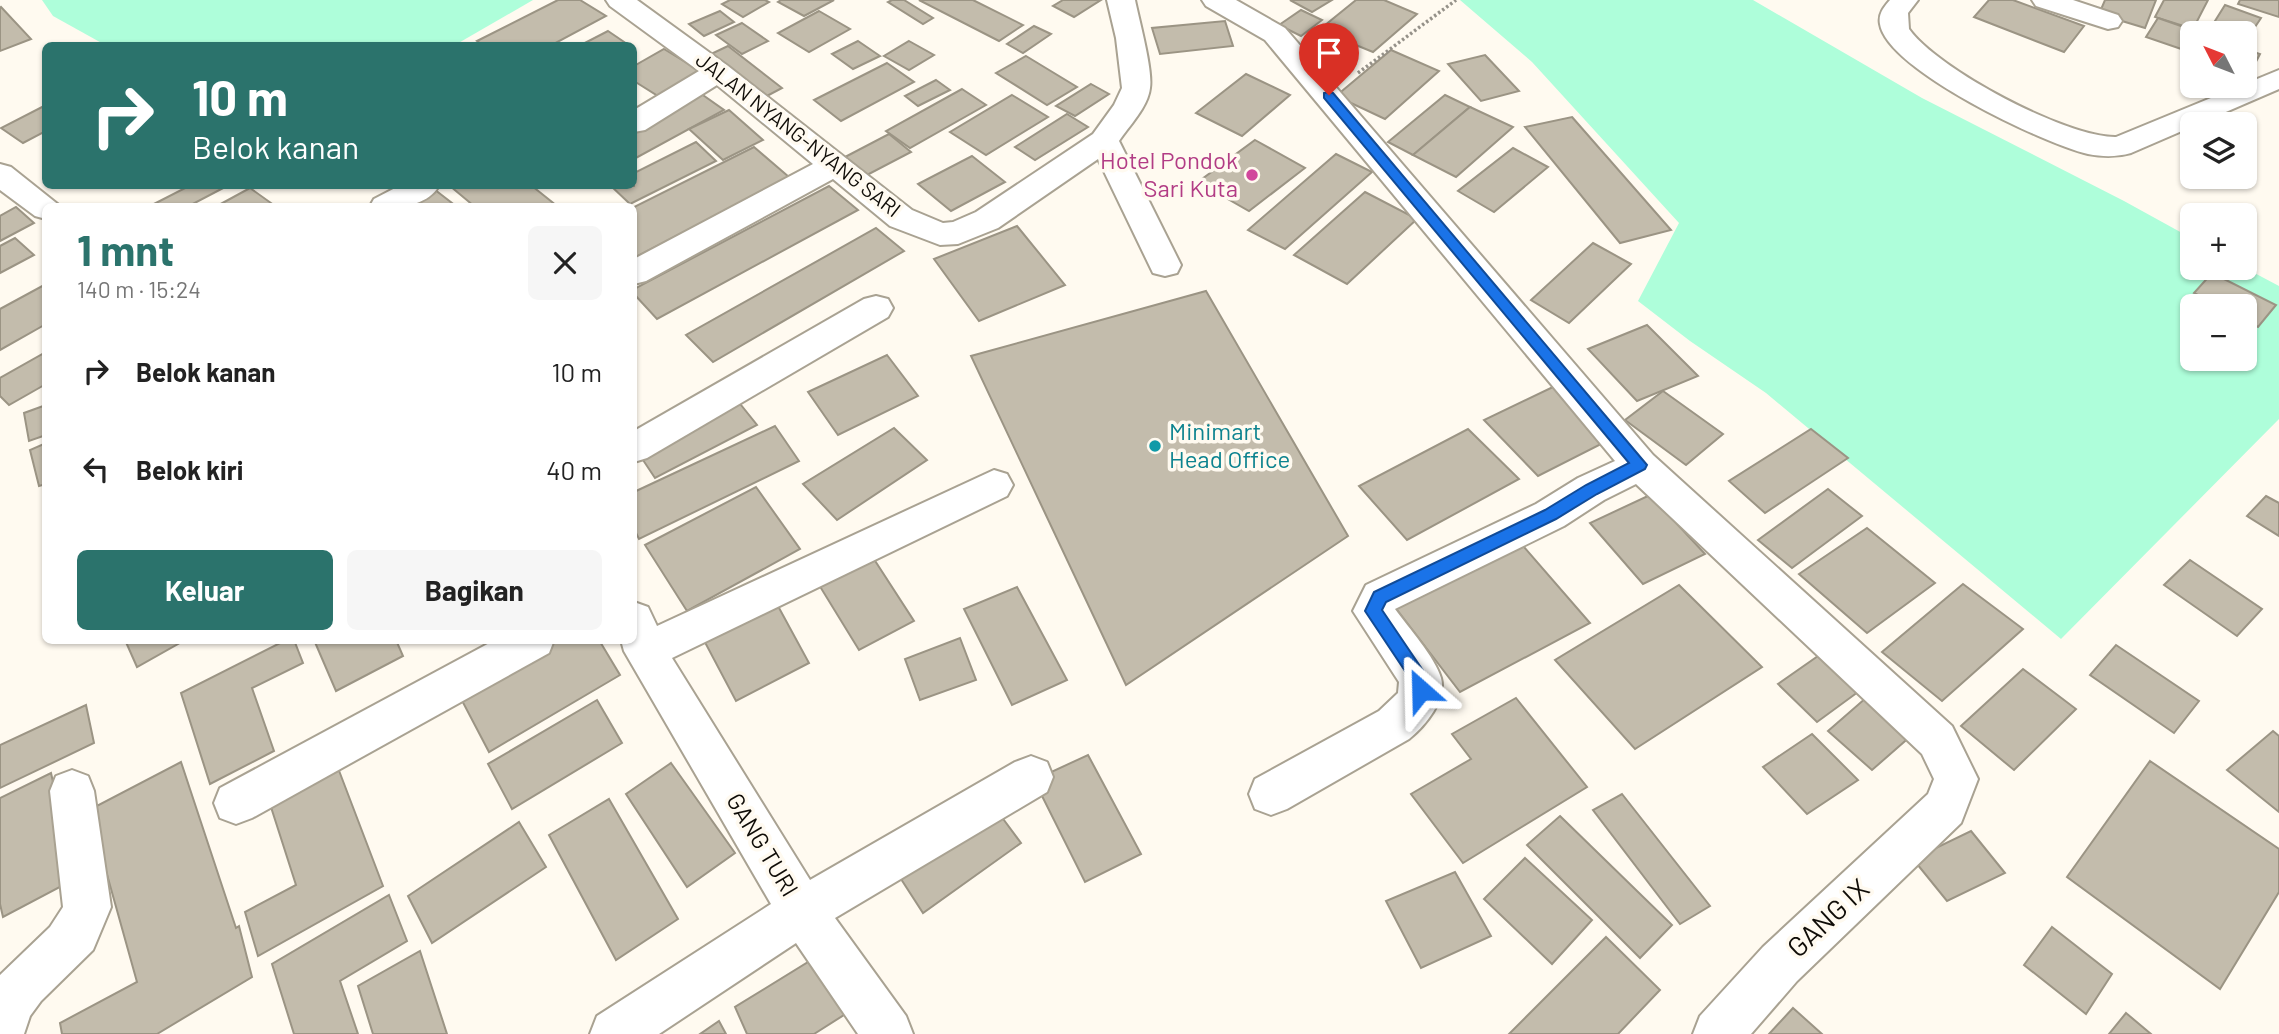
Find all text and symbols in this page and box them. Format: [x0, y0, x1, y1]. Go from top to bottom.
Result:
north arrow [2180, 21, 2258, 98]
map controls [2180, 21, 2257, 371]
pin [1299, 23, 1359, 95]
icon: arrive [1310, 34, 1348, 72]
street label: JALAN NYANG-NYANG SARI [692, 46, 906, 222]
text: 10 m [192, 67, 288, 126]
icon: right [77, 70, 168, 161]
button: layers [2180, 112, 2257, 189]
text: Belok kanan [192, 127, 359, 165]
place label: Hotel Pondok Sari Kuta [1100, 145, 1238, 202]
marker: Hotel Pondok Sari Kuta [1244, 167, 1260, 183]
button: + [2180, 203, 2257, 280]
text: 1 mnt [77, 224, 174, 274]
button: close [528, 226, 602, 300]
text: 140 m · 15:24 [77, 275, 201, 303]
button: − [2180, 294, 2257, 371]
icon: right [77, 352, 115, 390]
text: Belok kanan [136, 356, 275, 387]
text: 10 m [552, 356, 602, 387]
place label: Minimart Head Office [1169, 416, 1290, 473]
marker: Minimart Head Office [1147, 438, 1163, 454]
icon: left [77, 450, 115, 488]
text: Belok kiri [136, 454, 243, 485]
text: 40 m [546, 454, 602, 485]
button: Keluar [77, 550, 333, 630]
button: Bagikan [347, 550, 602, 630]
position arrow [1384, 653, 1458, 727]
street label: GANG TURI [721, 787, 805, 901]
street label: GANG IX [1779, 871, 1875, 964]

